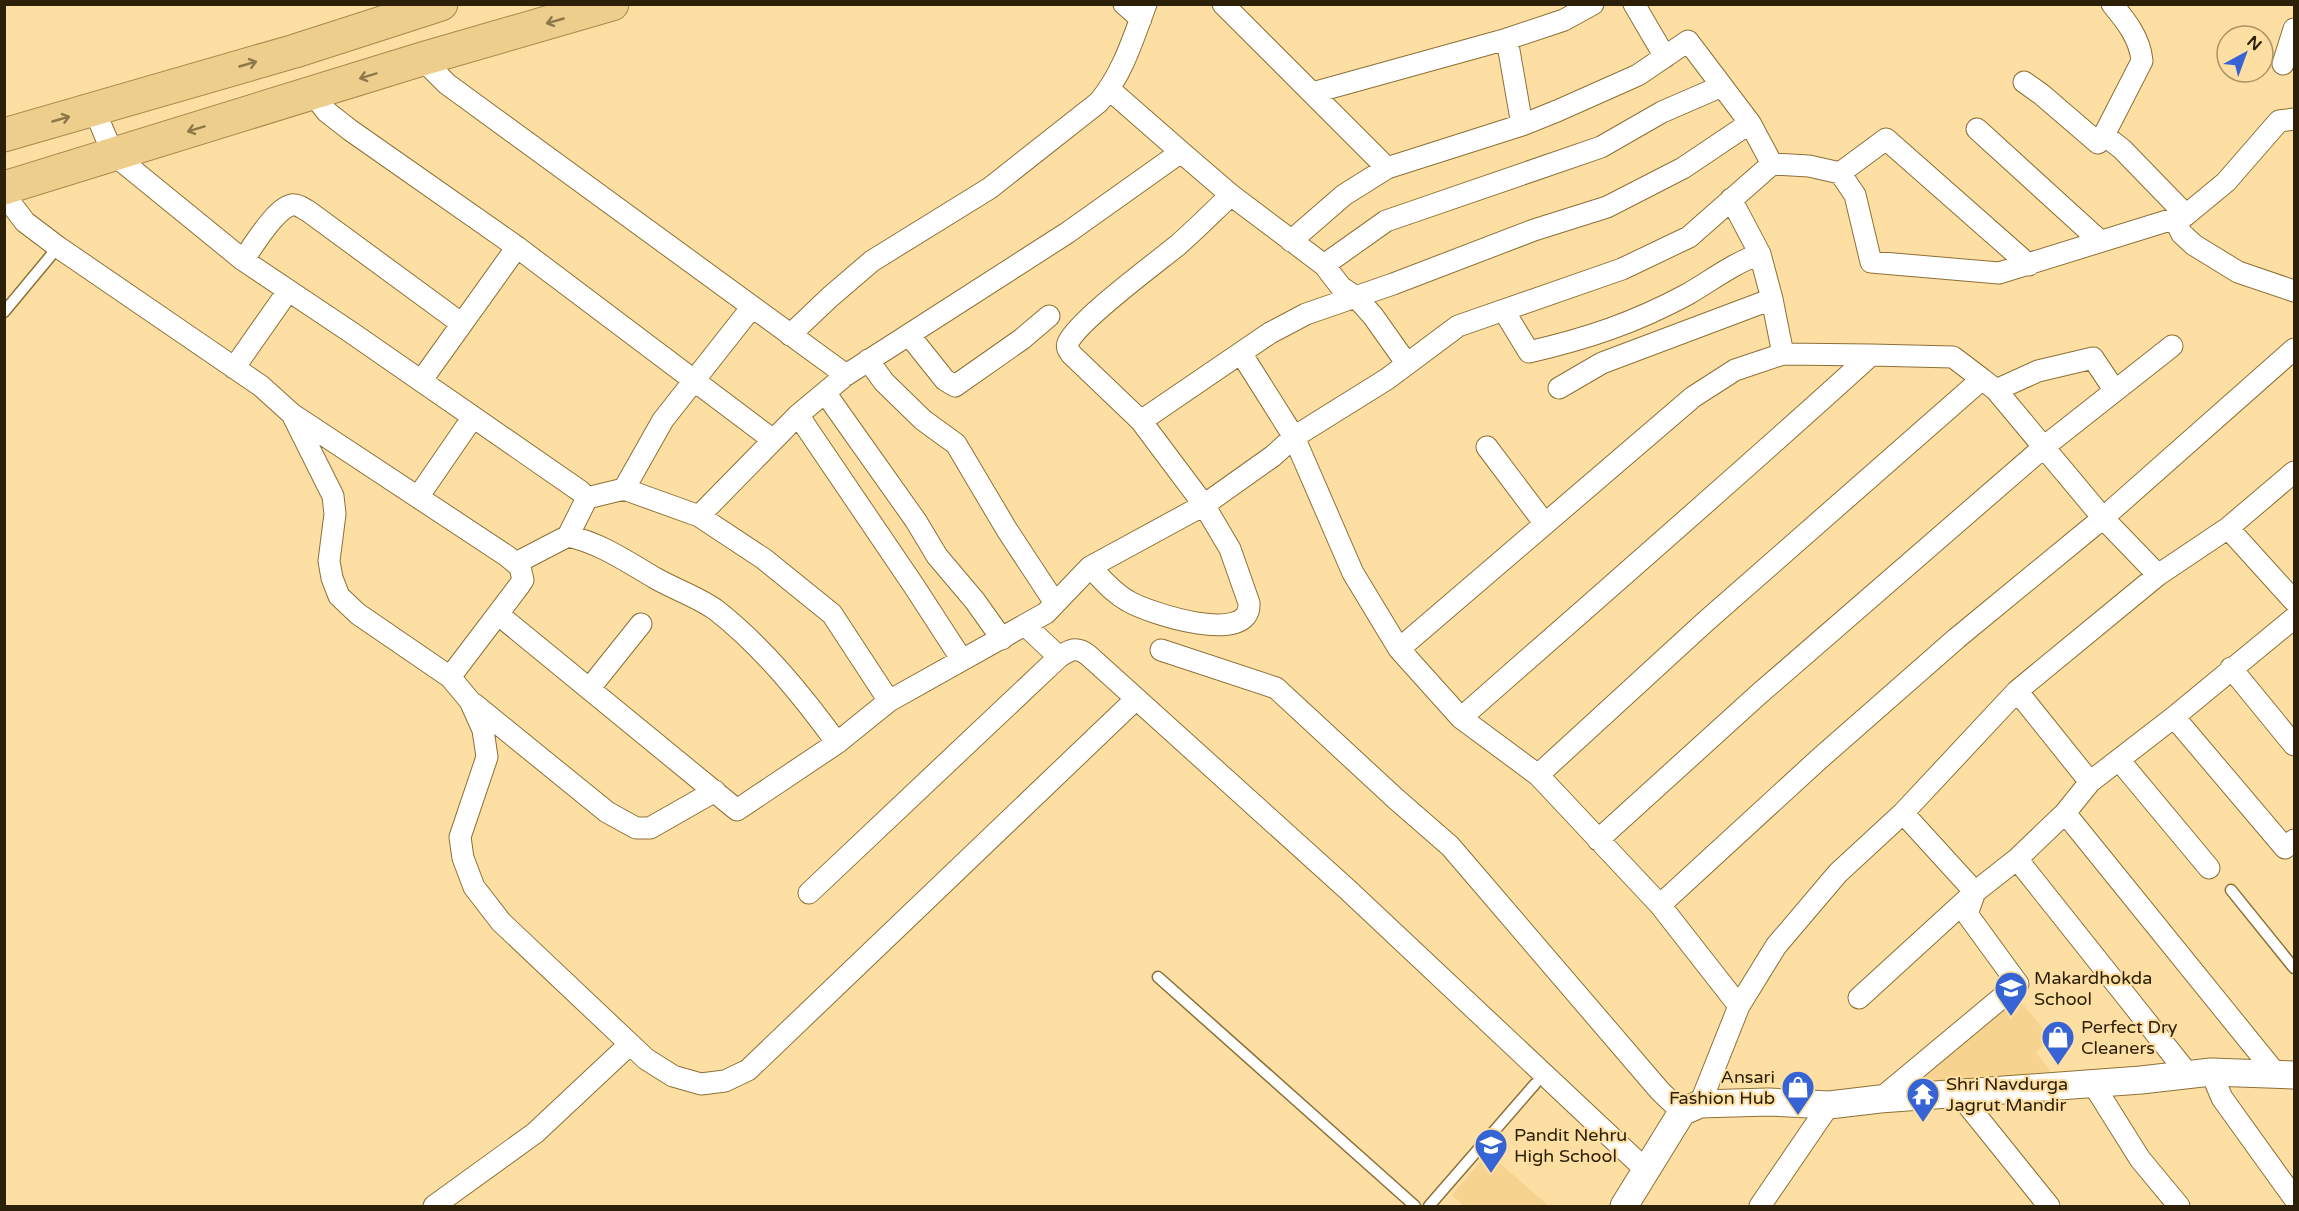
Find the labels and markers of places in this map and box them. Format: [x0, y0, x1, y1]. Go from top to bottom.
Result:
place label: Makardhokda School [2034, 967, 2152, 1010]
school or university icon: Makardhokda School [1993, 970, 2029, 1017]
place label: Perfect Dry Cleaners [2081, 1016, 2178, 1059]
shop icon: Perfect Dry Cleaners [2040, 1019, 2076, 1066]
place label: Ansari Fashion Hub [1669, 1066, 1775, 1109]
shop icon: Ansari Fashion Hub [1780, 1069, 1816, 1116]
place label: Shri Navdurga Jagrut Mandir [1946, 1073, 2068, 1116]
temple icon: Shri Navdurga Jagrut Mandir [1905, 1076, 1941, 1123]
place label: Pandit Nehru High School [1514, 1124, 1627, 1167]
school or university icon: Pandit Nehru High School [1473, 1127, 1509, 1174]

